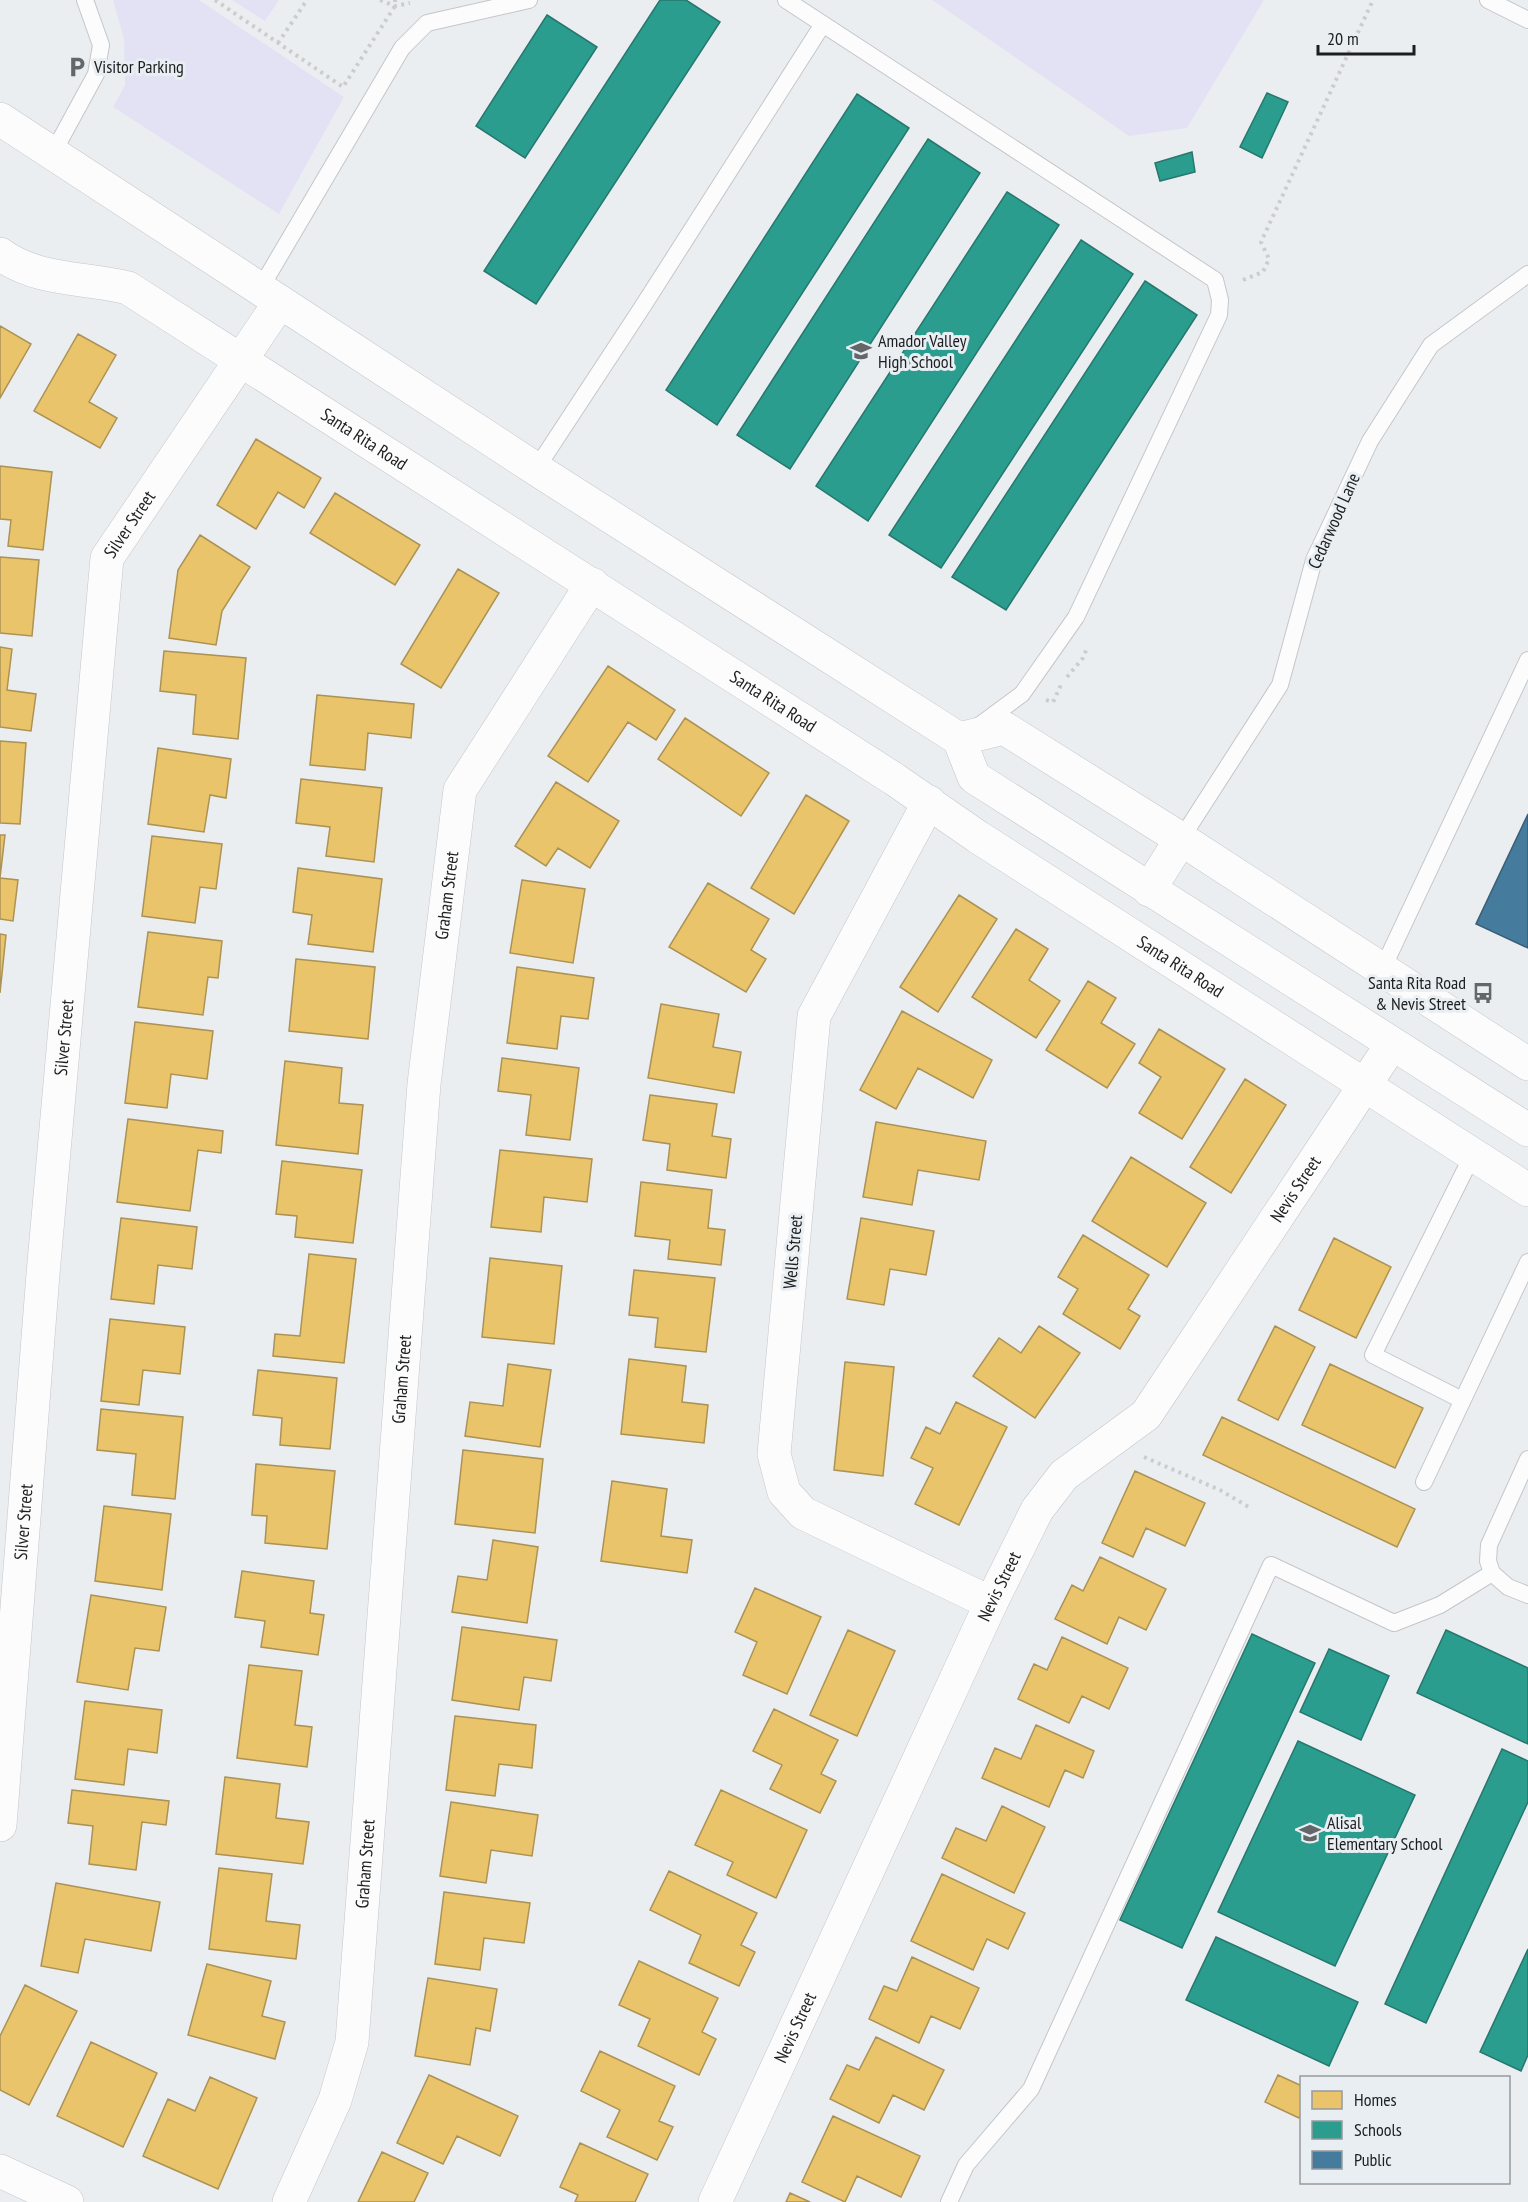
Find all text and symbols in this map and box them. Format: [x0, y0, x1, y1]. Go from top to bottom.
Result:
scale bar [1318, 18, 1414, 56]
text: 20 m [1327, 27, 1359, 50]
parking icon: Visitor Parking [65, 55, 89, 79]
place label: Visitor Parking [93, 55, 184, 78]
place label: Amador Valley High School [878, 329, 967, 373]
school or university icon: Amador Valley High School [849, 339, 873, 363]
street label: Santa Rita Road [317, 403, 412, 475]
street label: Cedarwood Lane [1302, 469, 1365, 572]
street label: Silver Street [98, 486, 160, 562]
street label: Santa Rita Road [726, 665, 821, 737]
street label: Graham Street [430, 850, 463, 941]
street label: Santa Rita Road [1133, 930, 1228, 1003]
place label: Santa Rita Road & Nevis Street [1368, 971, 1466, 1015]
bus stop icon: Santa Rita Road & Nevis Street [1471, 981, 1495, 1005]
street label: Silver Street [49, 998, 78, 1077]
street label: Nevis Street [1265, 1151, 1326, 1227]
street label: Wells Street [778, 1214, 807, 1290]
street label: Graham Street [387, 1334, 416, 1424]
street label: Silver Street [9, 1483, 38, 1561]
street label: Nevis Street [972, 1547, 1026, 1625]
place label: Alisal Elementary School [1327, 1811, 1443, 1855]
street label: Graham Street [350, 1819, 380, 1909]
school or university icon: Alisal Elementary School [1298, 1821, 1322, 1845]
street label: Nevis Street [769, 1989, 821, 2066]
legend [1300, 2076, 1510, 2184]
text: Homes [1354, 2088, 1397, 2111]
text: Schools [1354, 2118, 1402, 2141]
text: Public [1354, 2148, 1392, 2171]

